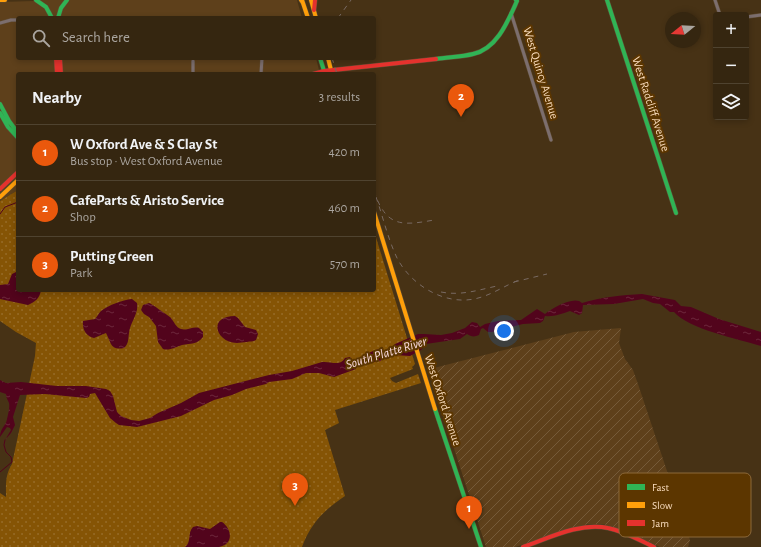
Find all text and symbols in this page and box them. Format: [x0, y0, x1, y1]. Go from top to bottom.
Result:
north arrow [665, 12, 701, 48]
map controls [713, 12, 749, 120]
button: + [713, 12, 749, 48]
search box [16, 16, 376, 60]
street label: West Quincy Avenue [520, 26, 561, 121]
icon: search [30, 27, 52, 49]
text: Search here [62, 30, 130, 45]
button: − [713, 48, 749, 84]
street label: West Radcliff Avenue [630, 55, 672, 153]
pin: 2 [448, 84, 474, 117]
button: layers [713, 84, 749, 120]
text: Nearby [32, 89, 82, 106]
text: 3 results [319, 91, 360, 104]
text: W Oxford Ave & S Clay St [70, 137, 217, 152]
text: 1 [43, 146, 47, 159]
text: 420 m [328, 146, 360, 159]
text: Bus stop · West Oxford Avenue [70, 155, 223, 168]
text: CafeParts & Aristo Service [70, 193, 224, 208]
text: 2 [42, 202, 48, 215]
text: 460 m [328, 202, 360, 215]
text: Shop [70, 211, 96, 224]
text: Putting Green [70, 249, 154, 264]
text: 3 [42, 258, 48, 271]
text: 570 m [330, 258, 360, 271]
text: Park [70, 267, 92, 280]
your location [494, 321, 514, 341]
water label: South Platte River [344, 335, 429, 372]
street label: West Oxford Avenue [423, 353, 463, 447]
pin: 3 [282, 473, 308, 506]
legend [619, 473, 751, 537]
text: Fast [652, 482, 670, 493]
pin: 1 [456, 496, 482, 529]
text: Slow [652, 500, 673, 511]
text: Jam [652, 518, 669, 529]

